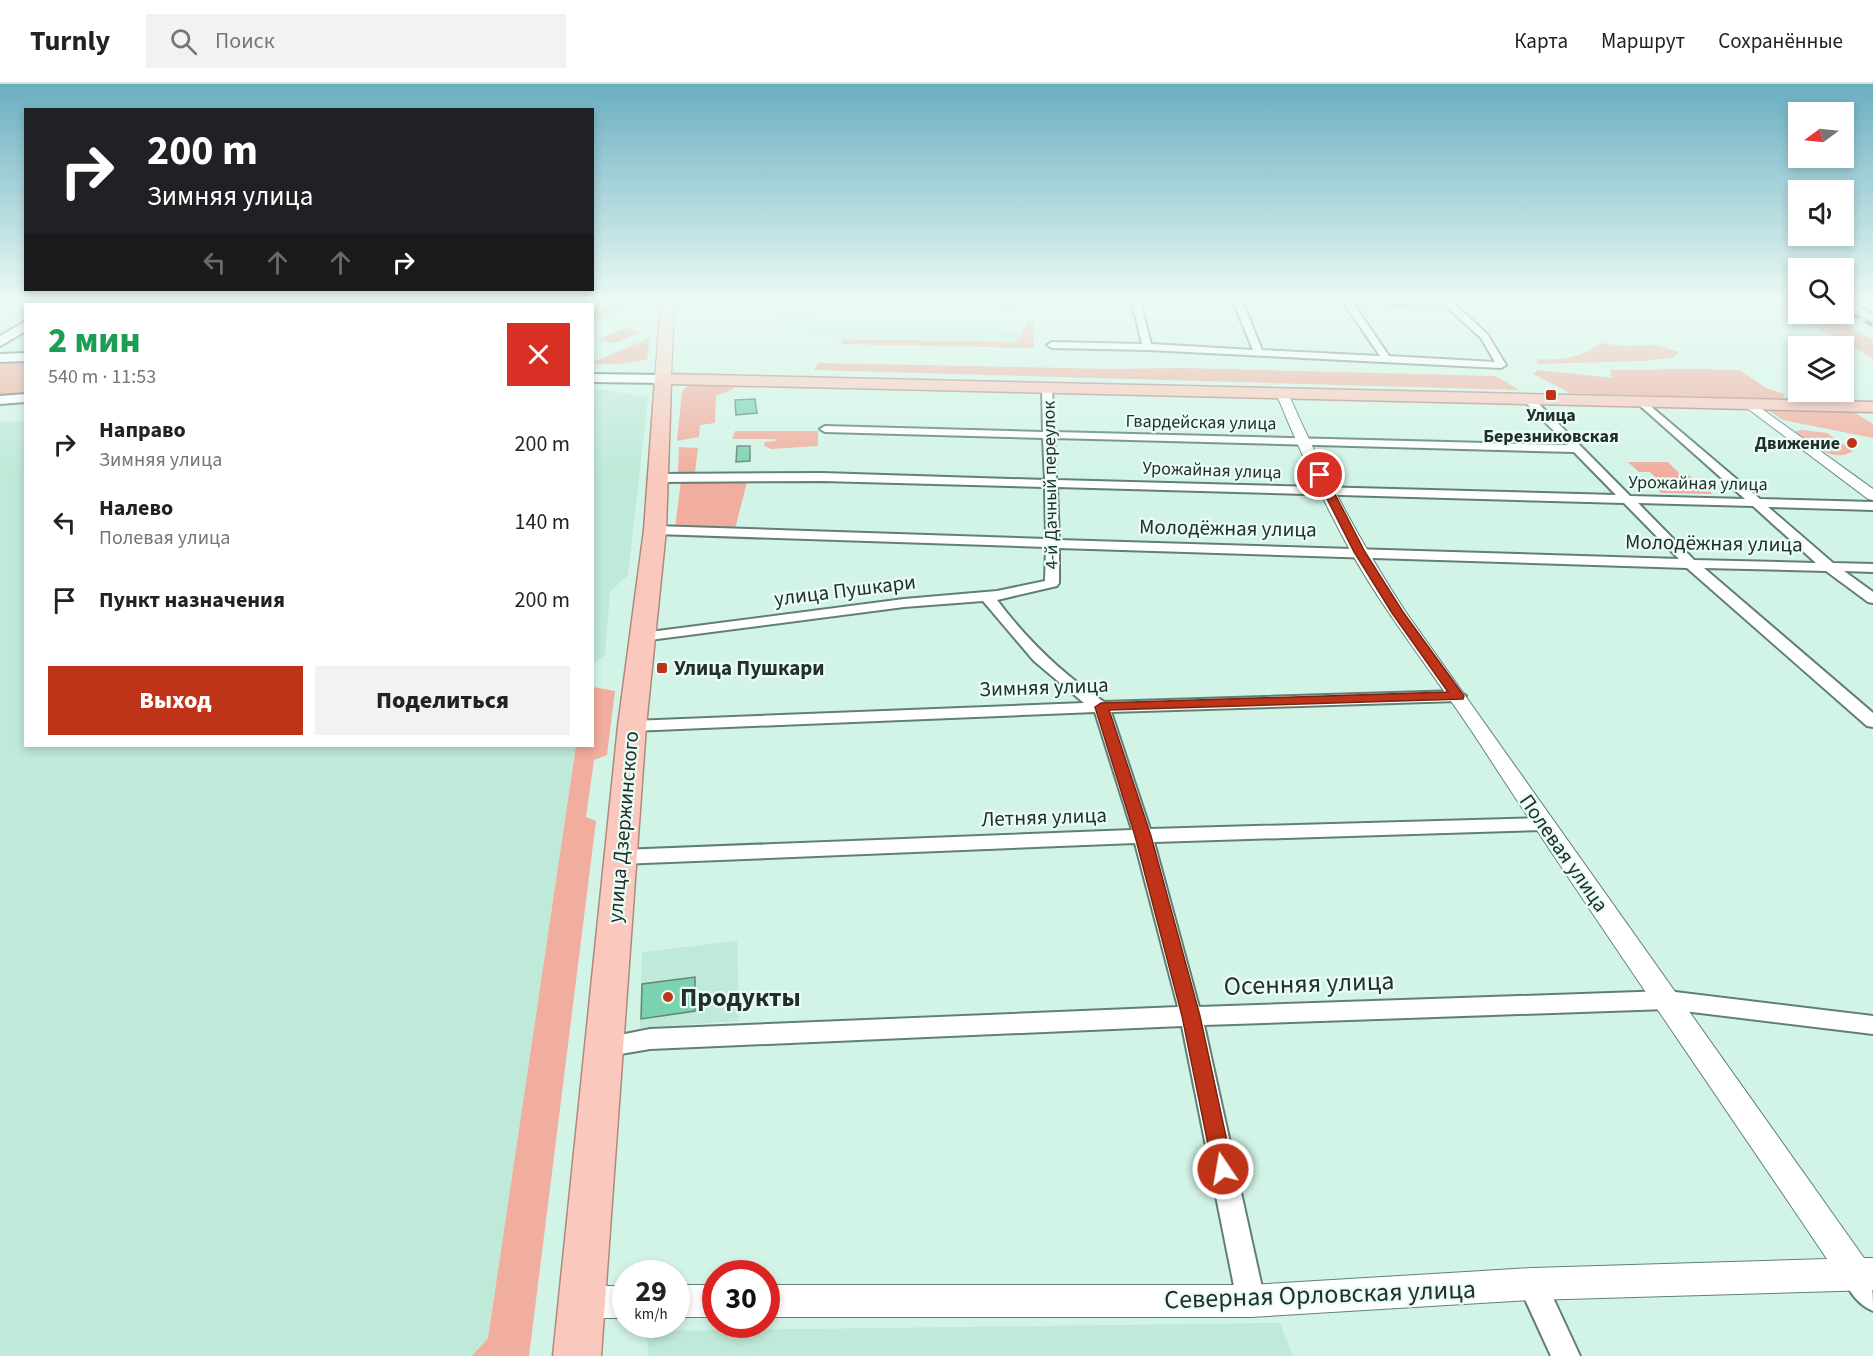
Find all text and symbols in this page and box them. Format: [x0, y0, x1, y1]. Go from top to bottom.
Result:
search box [146, 14, 566, 68]
text: Turnly [30, 21, 110, 61]
icon: search [167, 25, 200, 58]
text: Поиск [215, 25, 275, 57]
text: Карта [1514, 26, 1568, 56]
text: Маршрут [1601, 26, 1685, 56]
text: Сохранённые [1718, 26, 1843, 56]
north arrow [1788, 102, 1854, 168]
map controls [1788, 102, 1854, 402]
text: 200 m [147, 121, 258, 181]
icon: right [48, 132, 126, 210]
text: Зимняя улица [147, 177, 313, 216]
button: sound [1788, 180, 1854, 246]
icon: left [198, 246, 231, 279]
icon: ahead [261, 246, 294, 279]
icon: ahead [324, 246, 357, 279]
icon: right [387, 246, 420, 279]
button: search [1788, 258, 1854, 324]
text: 2 мин [48, 315, 141, 366]
button: close [507, 323, 570, 386]
button: layers [1788, 336, 1854, 402]
text: 540 m · 11:53 [48, 363, 156, 391]
marker: Улица Березниковская [1544, 388, 1558, 402]
street label: 4-й Дачный переулок [1037, 400, 1064, 570]
place label: Улица Березниковская [1483, 403, 1619, 449]
street label: Гвардейская улица [1125, 409, 1277, 436]
text: Направо [99, 414, 186, 446]
icon: right [48, 428, 81, 461]
text: 200 m [515, 428, 570, 460]
place label: Движение [1755, 431, 1840, 456]
marker: Движение [1845, 436, 1859, 450]
text: Зимняя улица [99, 446, 222, 474]
pin [1294, 449, 1345, 500]
street label: Урожайная улица [1142, 456, 1282, 485]
icon: arrive [1303, 458, 1336, 491]
street label: Урожайная улица [1628, 470, 1768, 497]
text: Налево [99, 492, 173, 524]
icon: left [48, 506, 81, 539]
text: 140 m [515, 506, 570, 538]
street label: Молодёжная улица [1139, 511, 1317, 545]
text: Полевая улица [99, 524, 230, 552]
street label: Молодёжная улица [1625, 526, 1803, 560]
street label: улица Пушкари [772, 566, 918, 614]
icon: arrive [48, 584, 81, 617]
text: Пункт назначения [99, 584, 285, 616]
text: 200 m [515, 584, 570, 616]
place label: Улица Пушкари [674, 653, 825, 683]
marker: Улица Пушкари [655, 661, 669, 675]
button: Выход [48, 666, 303, 735]
button: Поделиться [315, 666, 570, 735]
street label: Зимняя улица [979, 670, 1109, 704]
street label: улица Дзержинского [600, 730, 646, 924]
street label: Полевая улица [1512, 788, 1616, 918]
street label: Летняя улица [981, 800, 1107, 834]
street label: Осенняя улица [1223, 962, 1395, 1005]
place label: Продукты [680, 979, 801, 1016]
marker: Продукты [661, 990, 675, 1004]
position arrow [1191, 1137, 1255, 1201]
speed limit sign: 30 [702, 1260, 780, 1338]
text: 29 [635, 1270, 667, 1313]
street label: Северная Орловская улица [1164, 1271, 1476, 1318]
text: km/h [634, 1304, 668, 1325]

